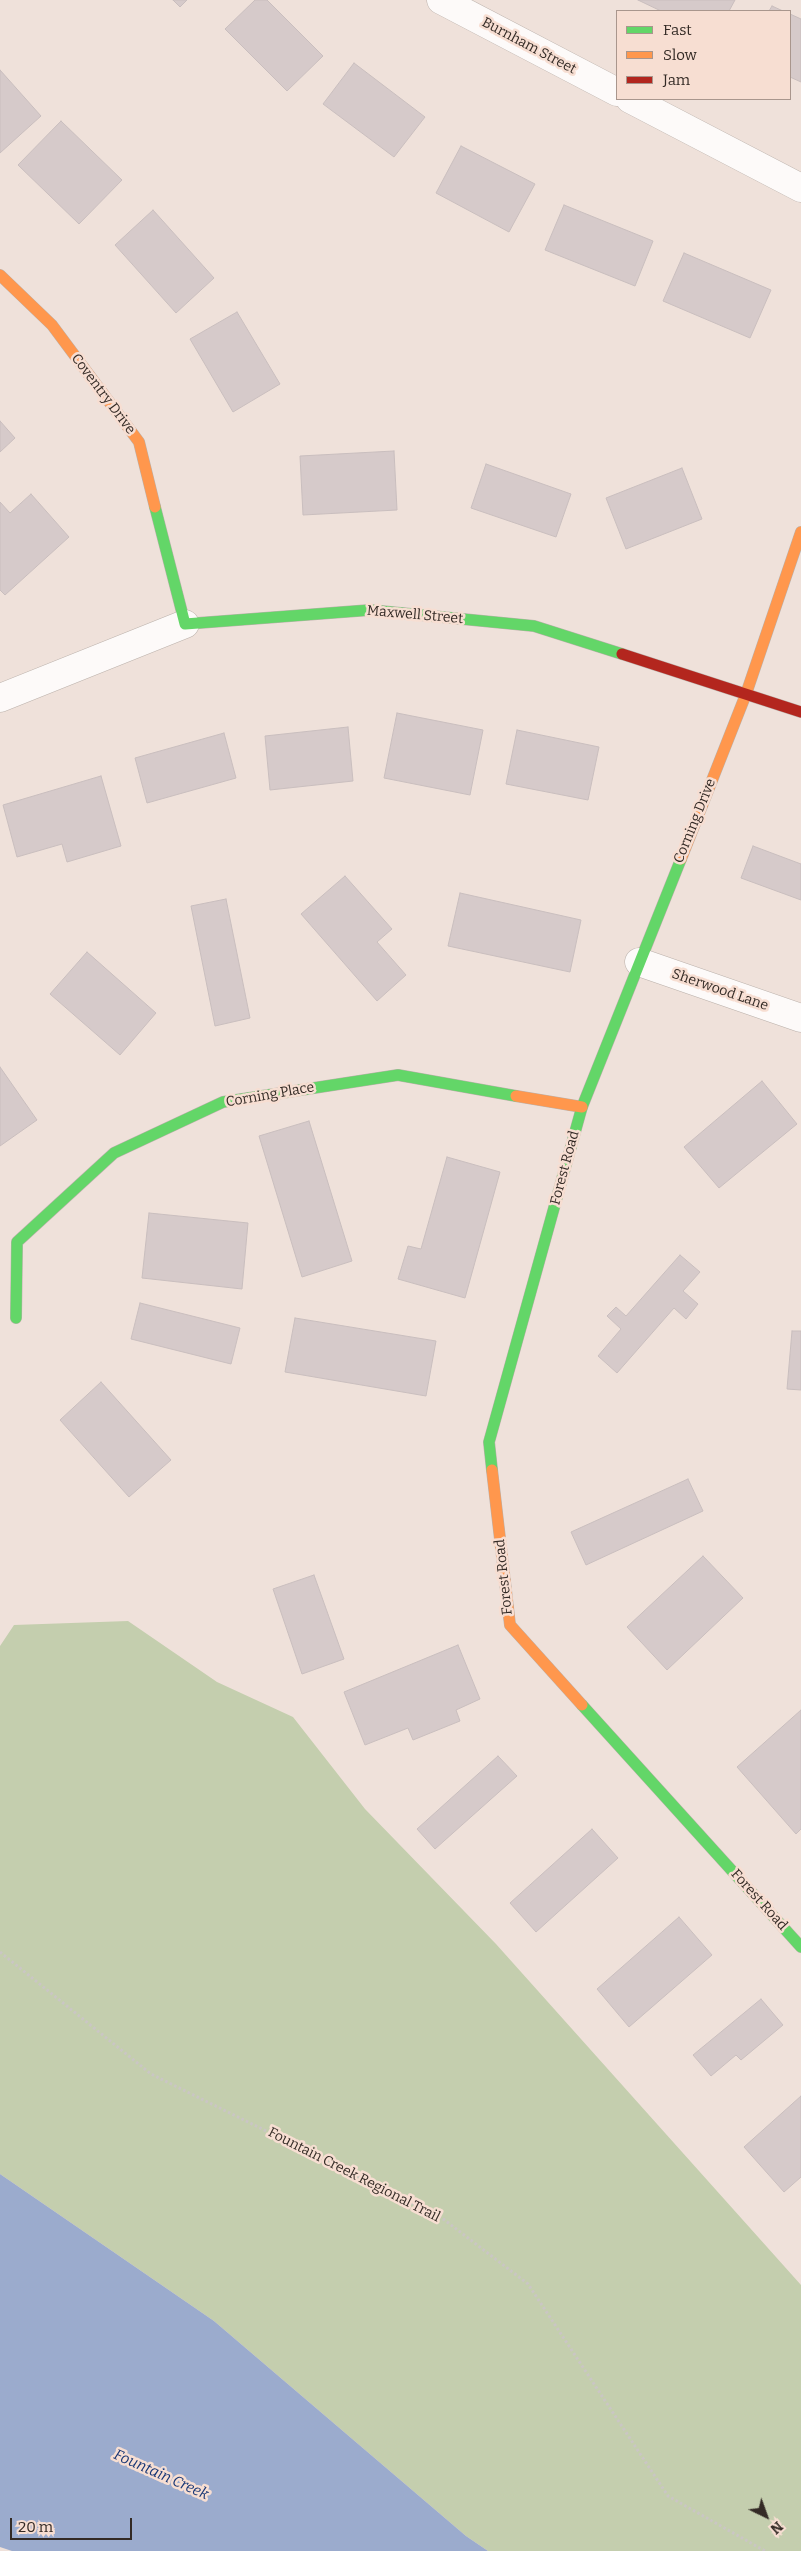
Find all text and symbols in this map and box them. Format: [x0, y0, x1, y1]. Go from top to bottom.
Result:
legend [616, 10, 791, 100]
street label: Burnham Street [479, 14, 579, 78]
text: Fast [663, 21, 692, 39]
text: Slow [663, 46, 697, 64]
text: Jam [663, 71, 690, 89]
street label: Coventry Drive [67, 351, 139, 437]
street label: Maxwell Street [366, 602, 464, 628]
street label: Corning Drive [670, 776, 720, 866]
street label: Sherwood Lane [670, 966, 770, 1014]
street label: Corning Place [224, 1079, 316, 1111]
street label: Forest Road [547, 1129, 583, 1207]
street label: Forest Road [492, 1538, 516, 1616]
street label: Forest Road [727, 1866, 791, 1934]
street label: Fountain Creek Regional Trail [265, 2124, 443, 2226]
water label: Fountain Creek [111, 2446, 211, 2504]
north arrow [741, 2491, 791, 2541]
scale bar [12, 2508, 135, 2540]
text: 20 m [18, 2518, 53, 2536]
text: N [767, 2518, 786, 2537]

